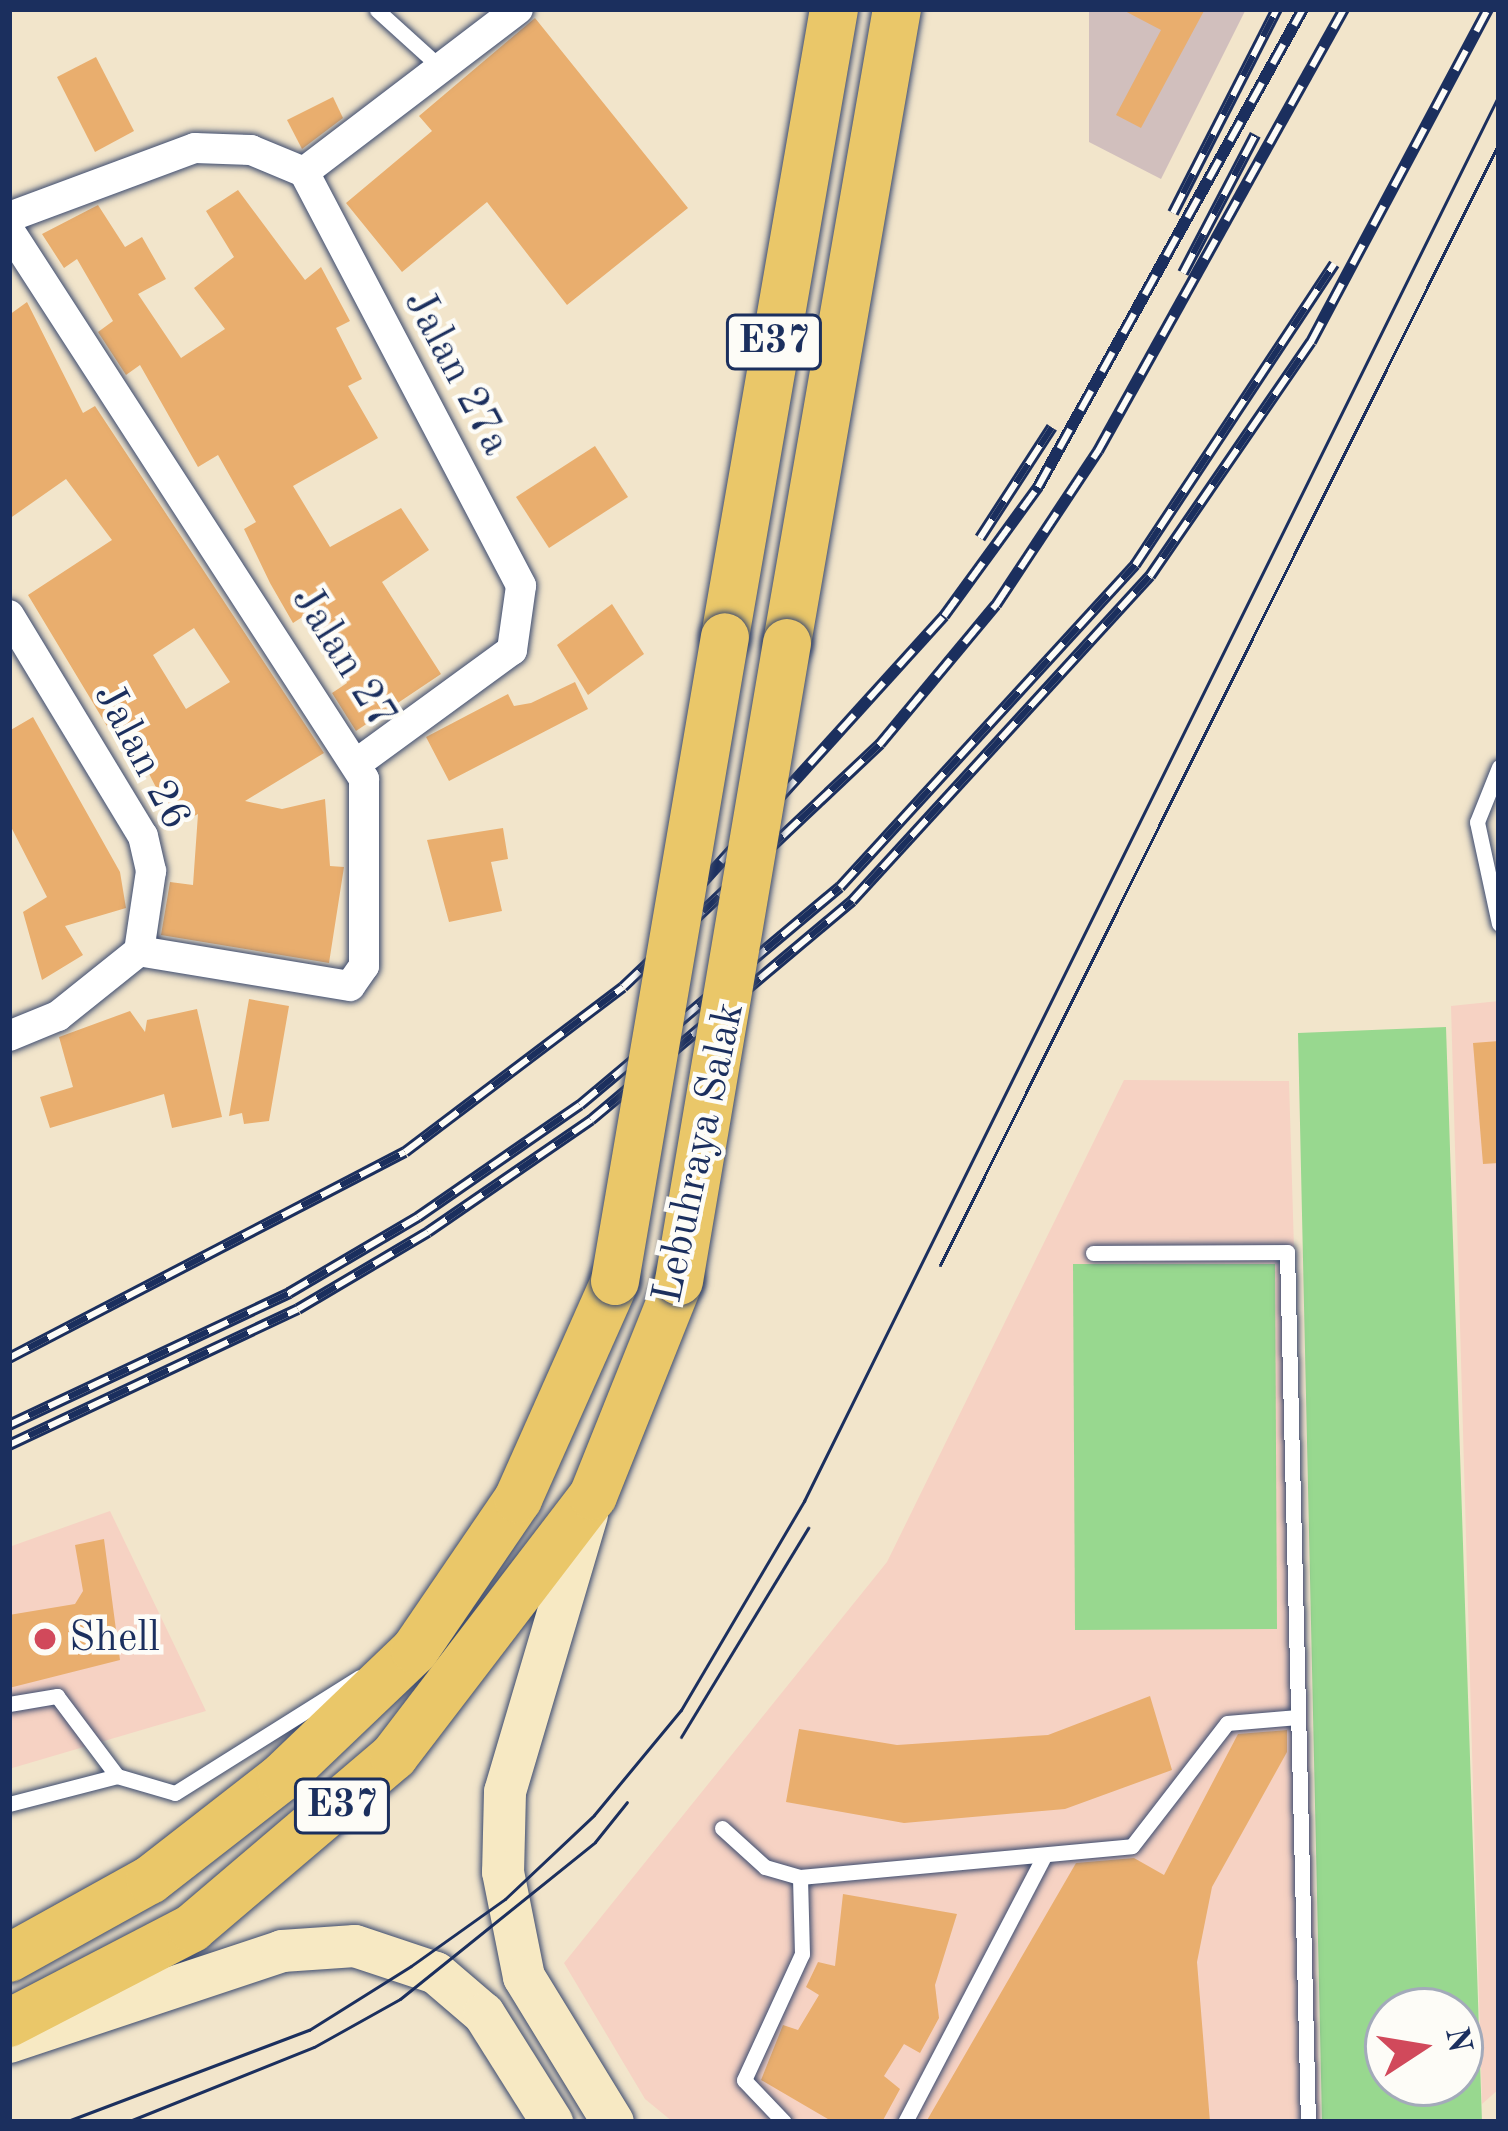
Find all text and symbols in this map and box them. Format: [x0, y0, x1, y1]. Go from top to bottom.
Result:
street label: Jalan 27a [392, 282, 520, 464]
road number: E37 [723, 309, 825, 375]
street label: Jalan 27 [280, 577, 406, 739]
street label: Jalan 26 [82, 675, 200, 839]
street label: Lebuhraya Salak [644, 998, 756, 1308]
place label: Shell [69, 1614, 160, 1664]
marker: Shell [32, 1626, 58, 1652]
road number: E37 [291, 1773, 393, 1839]
north arrow [1364, 1987, 1484, 2107]
text: N [1438, 2024, 1476, 2056]

